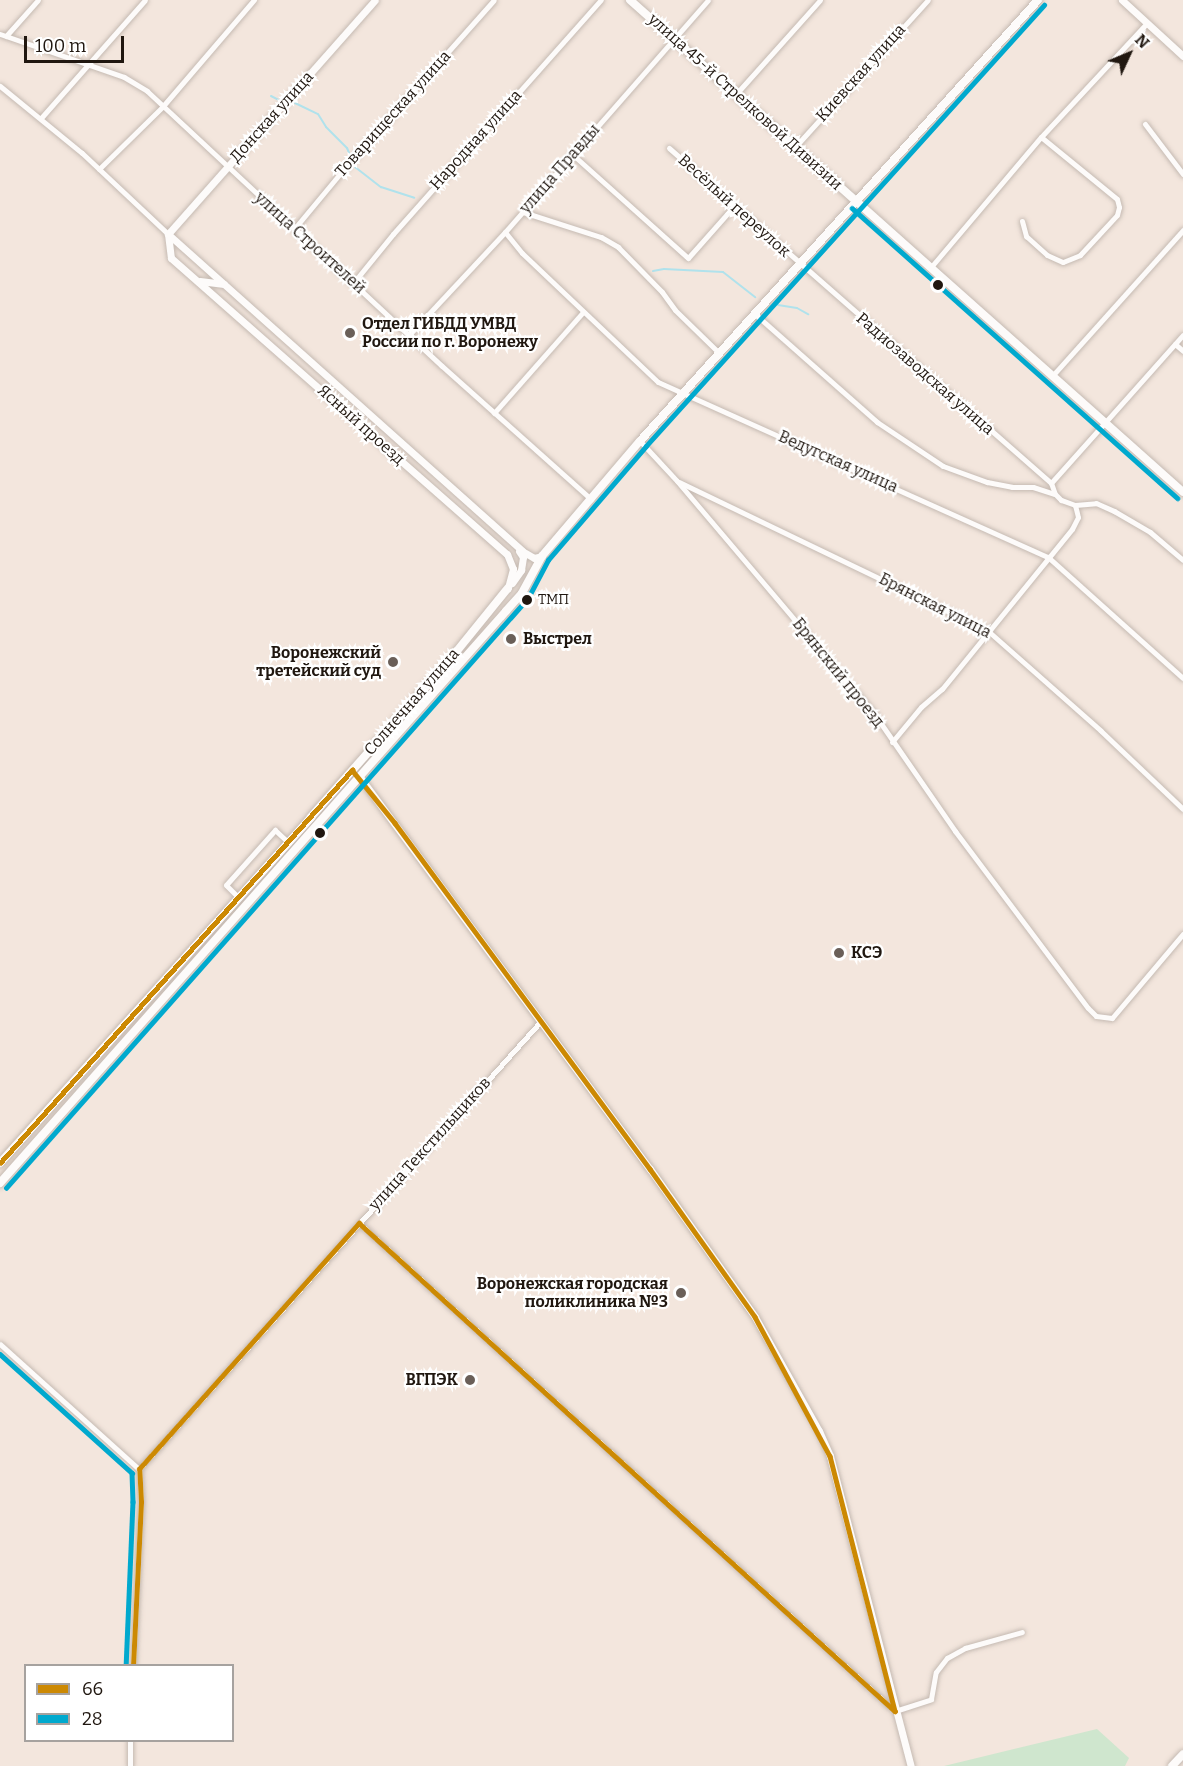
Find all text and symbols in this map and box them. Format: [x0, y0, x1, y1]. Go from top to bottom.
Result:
street label: улица 45-й Стрелковой Дивизии [644, 10, 846, 194]
street label: Киевская улица [812, 20, 910, 126]
scale bar [27, 24, 128, 62]
north arrow [1099, 24, 1159, 84]
text: N [1131, 30, 1153, 52]
text: 100 m [35, 35, 86, 57]
street label: Товарищеская улица [331, 47, 455, 181]
street label: Донская улица [226, 68, 318, 166]
street label: Народная улица [426, 86, 526, 194]
street label: улица Правды [516, 120, 604, 218]
street label: Весёлый переулок [674, 151, 794, 261]
street label: улица Строителей [251, 188, 369, 298]
unlabelled marker [932, 279, 944, 291]
street label: Радиозаводская улица [852, 309, 998, 439]
place label: Отдел ГИБДД УМВД России по г. Воронежу [362, 314, 538, 352]
marker: Отдел ГИБДД УМВД России по г. Воронежу [343, 326, 357, 340]
street label: Ясный проезд [314, 381, 408, 469]
street label: Ведугская улица [775, 427, 901, 497]
street label: Брянская улица [876, 569, 994, 643]
place label: ТМП [538, 592, 569, 608]
marker: ТМП [521, 594, 533, 606]
street label: Брянский проезд [788, 615, 888, 731]
place label: Выстрел [523, 629, 592, 649]
marker: Выстрел [504, 632, 518, 646]
place label: Воронежский третейский суд [256, 643, 381, 681]
street label: Солнечная улица [360, 645, 464, 759]
marker: Воронежский третейский суд [386, 655, 400, 669]
unlabelled marker [314, 827, 326, 839]
place label: КСЭ [851, 943, 882, 963]
marker: КСЭ [832, 946, 846, 960]
street label: улица Текстильщиков [365, 1073, 495, 1215]
place label: Воронежская городская поликлиника №3 [477, 1274, 668, 1312]
marker: Воронежская городская поликлиника №3 [672, 1284, 690, 1302]
place label: ВГПЭК [405, 1370, 458, 1390]
marker: ВГПЭК [463, 1373, 477, 1387]
legend [24, 1664, 234, 1742]
text: 66 [82, 1678, 103, 1700]
text: 28 [82, 1708, 103, 1730]

